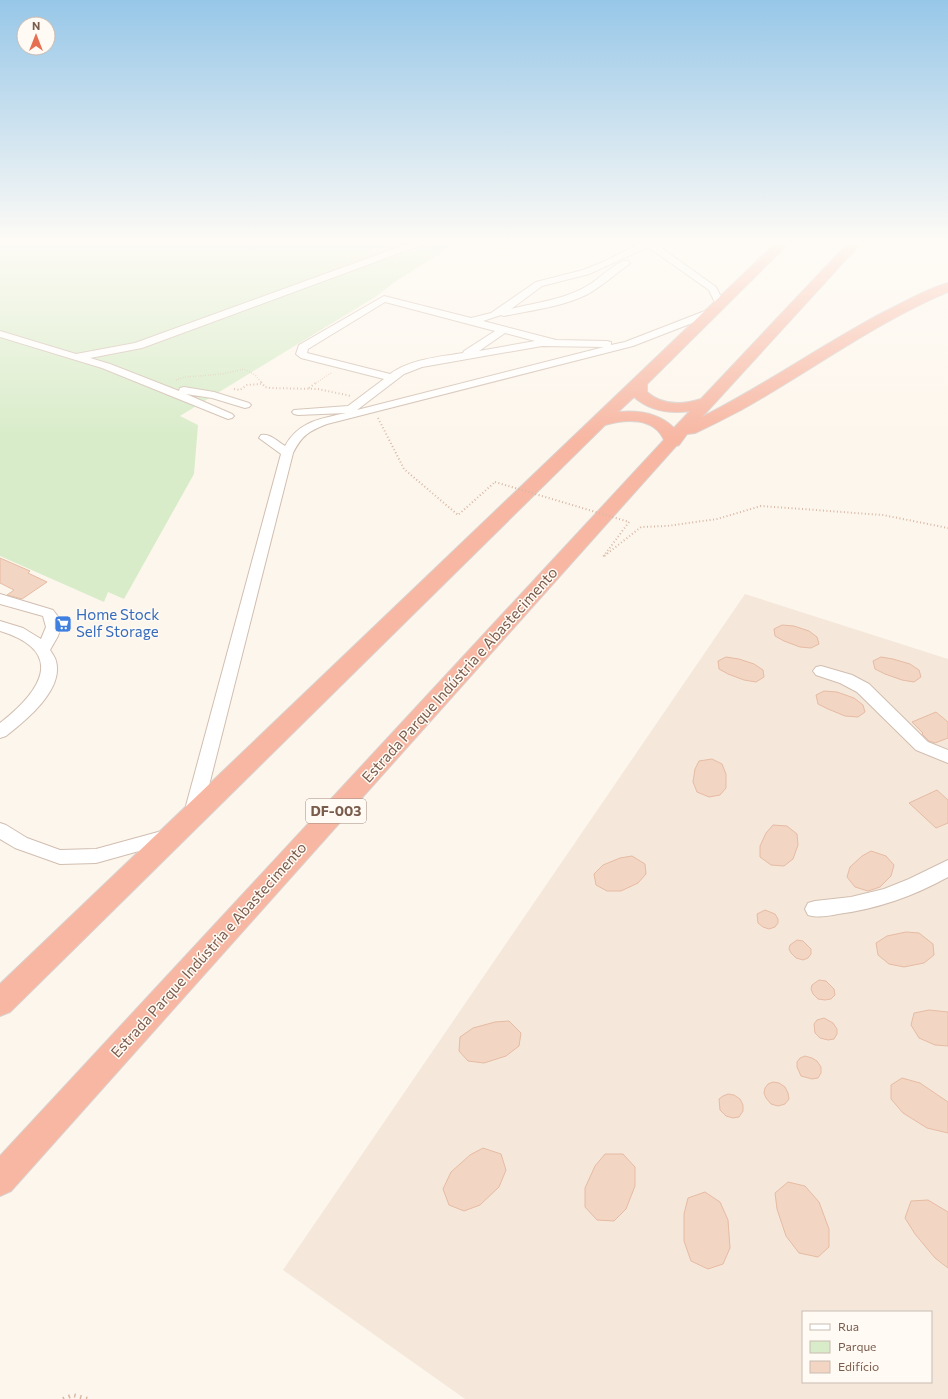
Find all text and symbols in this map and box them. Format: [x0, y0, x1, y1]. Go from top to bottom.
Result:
north arrow [16, 16, 56, 56]
text: N [32, 19, 40, 32]
street label: Estrada Parque Indústria e Abastecimento [358, 563, 561, 786]
place label: Home Stock Self Storage [76, 605, 159, 640]
supermarket icon: Home Stock Self Storage [53, 614, 73, 634]
road number: DF-003 [306, 799, 366, 823]
street label: Estrada Parque Indústria e Abastecimento [107, 838, 310, 1061]
legend [802, 1311, 932, 1383]
text: Rua [838, 1319, 859, 1333]
text: Parque [838, 1339, 876, 1353]
text: Edifício [838, 1359, 879, 1373]

